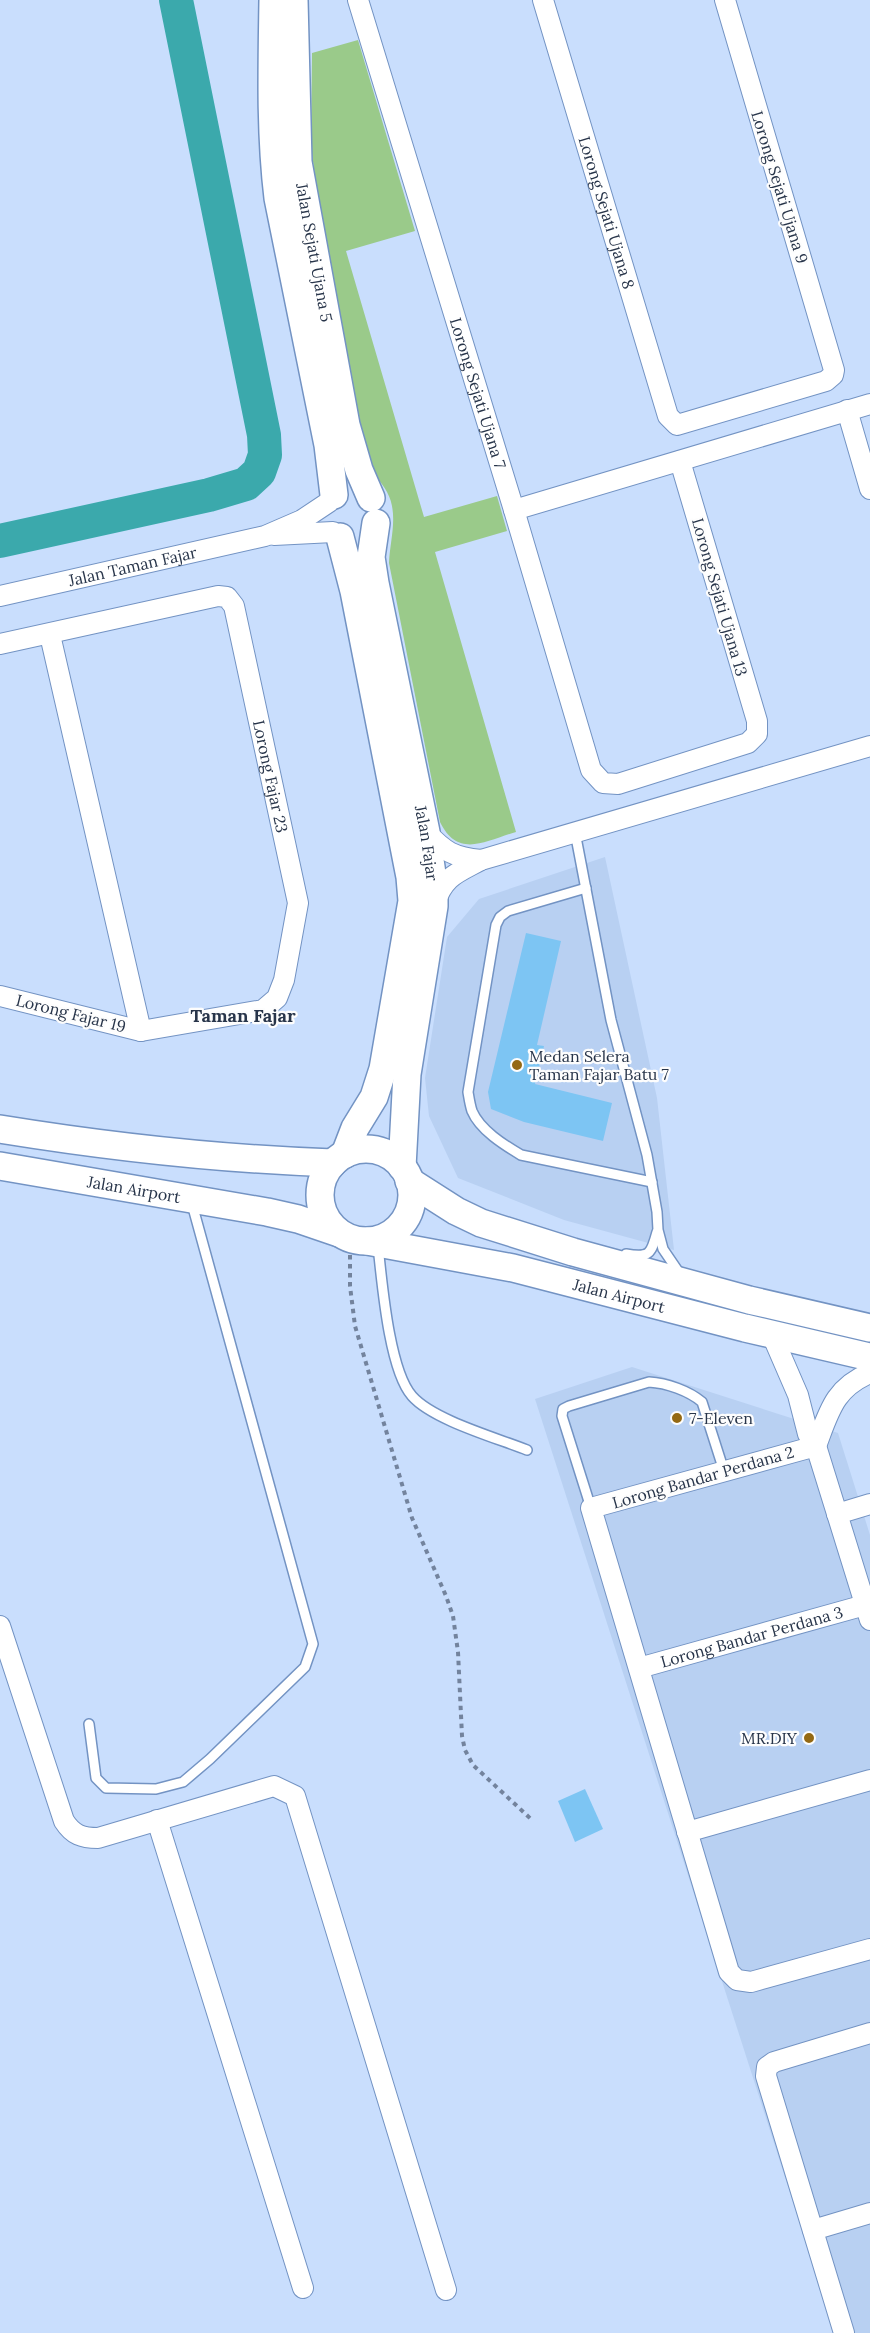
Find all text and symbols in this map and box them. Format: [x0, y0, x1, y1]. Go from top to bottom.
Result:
street label: Lorong Sejati Ujana 9 [747, 108, 813, 266]
street label: Lorong Sejati Ujana 8 [575, 134, 639, 291]
street label: Jalan Sejati Ujana 5 [292, 180, 337, 324]
street label: Lorong Sejati Ujana 7 [446, 315, 511, 471]
street label: Lorong Sejati Ujana 13 [688, 515, 752, 679]
street label: Jalan Taman Fajar [66, 542, 199, 590]
street label: Lorong Fajar 23 [249, 718, 293, 835]
street label: Jalan Fajar [411, 803, 443, 882]
street label: Lorong Fajar 19 [14, 990, 128, 1036]
district label: Taman Fajar [190, 1004, 296, 1027]
place label: Medan Selera Taman Fajar Batu 7 [529, 1046, 670, 1084]
marker: Medan Selera Taman Fajar Batu 7 [510, 1058, 524, 1072]
street label: Jalan Airport [85, 1171, 183, 1207]
street label: Jalan Airport [570, 1274, 668, 1317]
place label: 7-Eleven [689, 1408, 753, 1428]
marker: 7-Eleven [670, 1411, 684, 1425]
street label: Lorong Bandar Perdana 2 [610, 1441, 796, 1513]
street label: Lorong Bandar Perdana 3 [658, 1602, 845, 1672]
place label: MR.DIY [741, 1728, 798, 1748]
marker: MR.DIY [802, 1731, 816, 1745]

